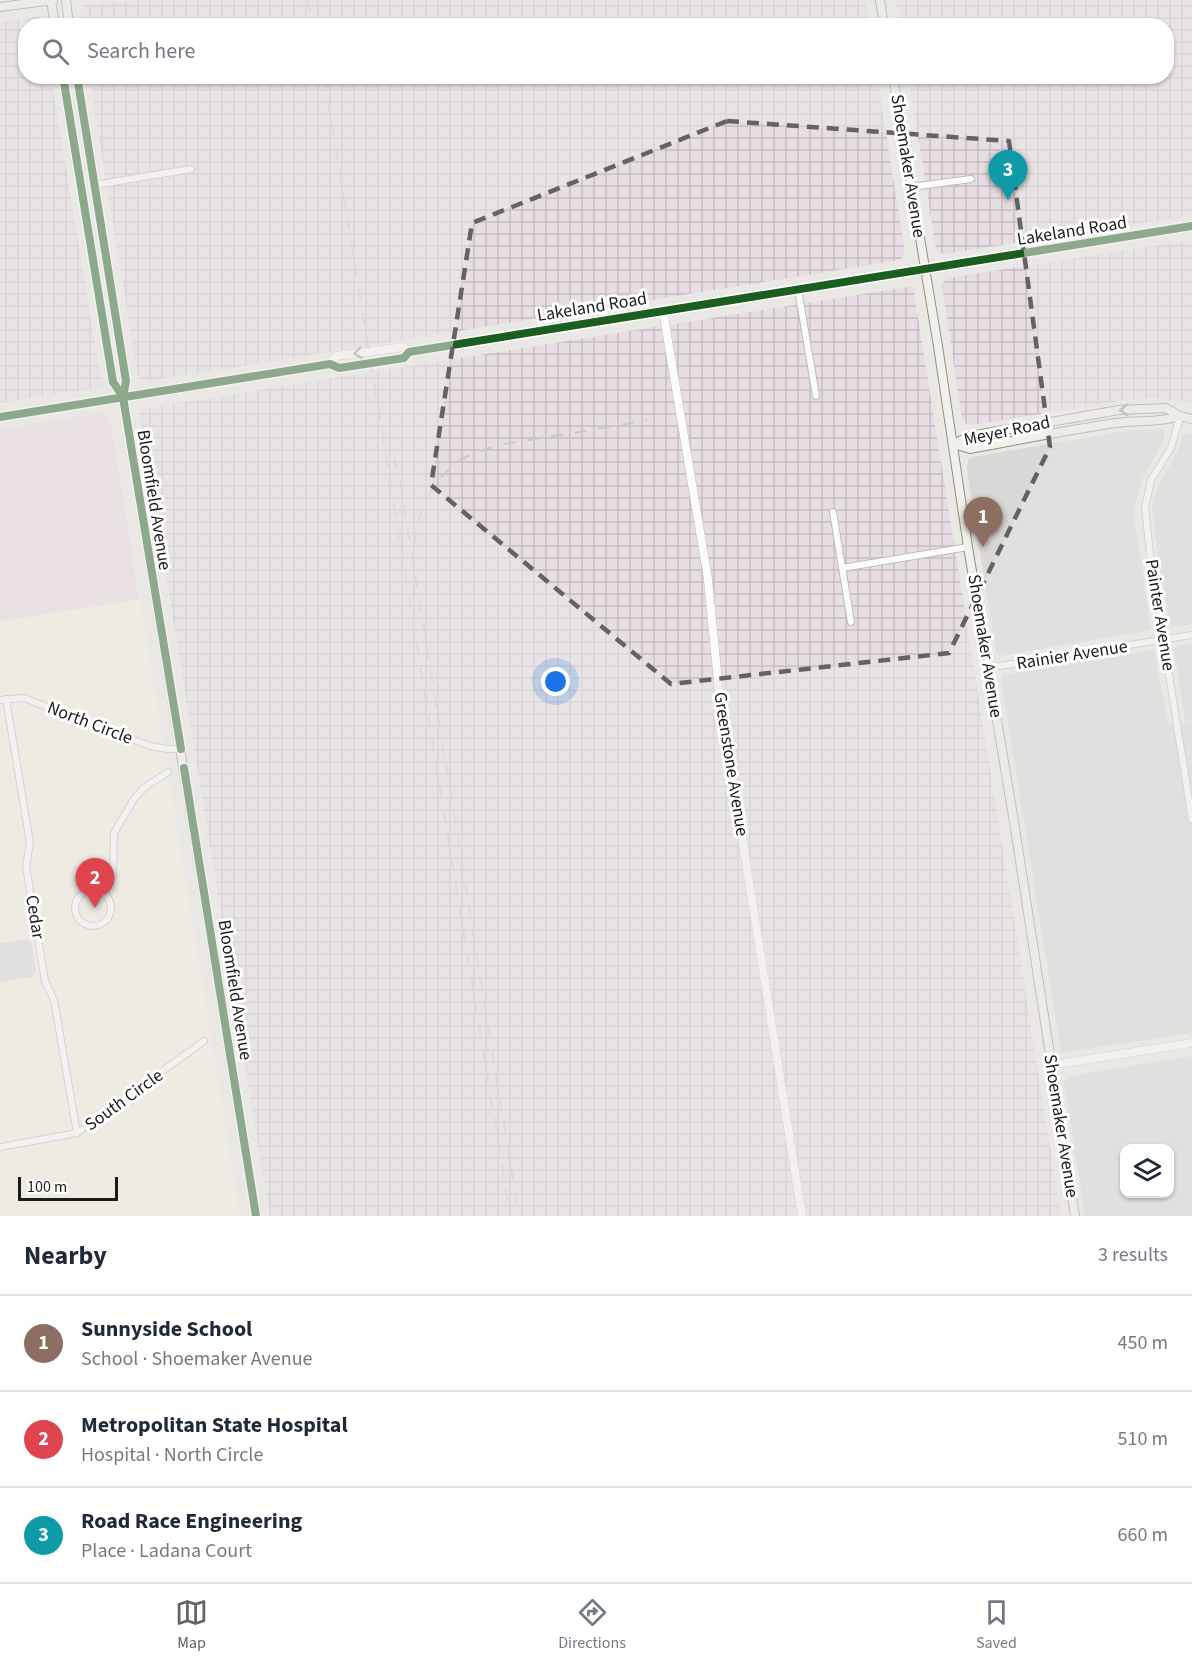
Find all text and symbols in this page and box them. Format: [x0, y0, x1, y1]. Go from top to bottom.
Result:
search box [18, 18, 1174, 84]
icon: search [39, 35, 72, 68]
text: Search here [87, 35, 195, 67]
street label: Shoemaker Avenue [884, 92, 932, 240]
pin: 3 [988, 150, 1028, 200]
street label: Lakeland Road [1015, 210, 1129, 252]
street label: Lakeland Road [535, 286, 649, 328]
one-way arrow [353, 347, 363, 359]
one-way arrow [1119, 403, 1129, 416]
street label: Meyer Road [961, 410, 1053, 452]
street label: Bloomfield Avenue [131, 428, 177, 572]
pin: 1 [964, 498, 1002, 547]
street label: Painter Avenue [1139, 557, 1181, 673]
street label: Shoemaker Avenue [961, 572, 1009, 720]
street label: Rainier Avenue [1015, 634, 1129, 676]
your location [541, 667, 570, 696]
street label: Greenstone Avenue [707, 690, 755, 838]
street label: North Circle [44, 695, 136, 751]
pin: 2 [76, 858, 115, 908]
street label: Cedar [19, 893, 51, 942]
street label: Bloomfield Avenue [212, 918, 258, 1062]
street label: Shoemaker Avenue [1037, 1052, 1085, 1200]
street label: South Circle [80, 1063, 168, 1137]
map controls [1120, 1144, 1174, 1198]
button: layers [1120, 1144, 1174, 1198]
scale bar [18, 1174, 118, 1202]
text: 100 m [27, 1176, 67, 1198]
text: Nearby [24, 1237, 107, 1274]
text: 3 results [1098, 1241, 1168, 1269]
text: Sunnyside School [81, 1313, 252, 1345]
text: 1 [38, 1329, 49, 1357]
text: 450 m [1118, 1329, 1168, 1357]
text: School · Shoemaker Avenue [81, 1345, 312, 1373]
text: Metropolitan State Hospital [81, 1409, 348, 1441]
text: 2 [38, 1425, 49, 1453]
text: 510 m [1118, 1425, 1168, 1453]
text: Hospital · North Circle [81, 1441, 263, 1469]
text: Road Race Engineering [81, 1505, 302, 1537]
text: 3 [38, 1521, 49, 1549]
text: 660 m [1118, 1521, 1168, 1549]
text: Place · Ladana Court [81, 1537, 252, 1565]
tab: Map [175, 1596, 208, 1654]
tab: Directions [558, 1596, 626, 1654]
tab: Saved [976, 1596, 1017, 1654]

